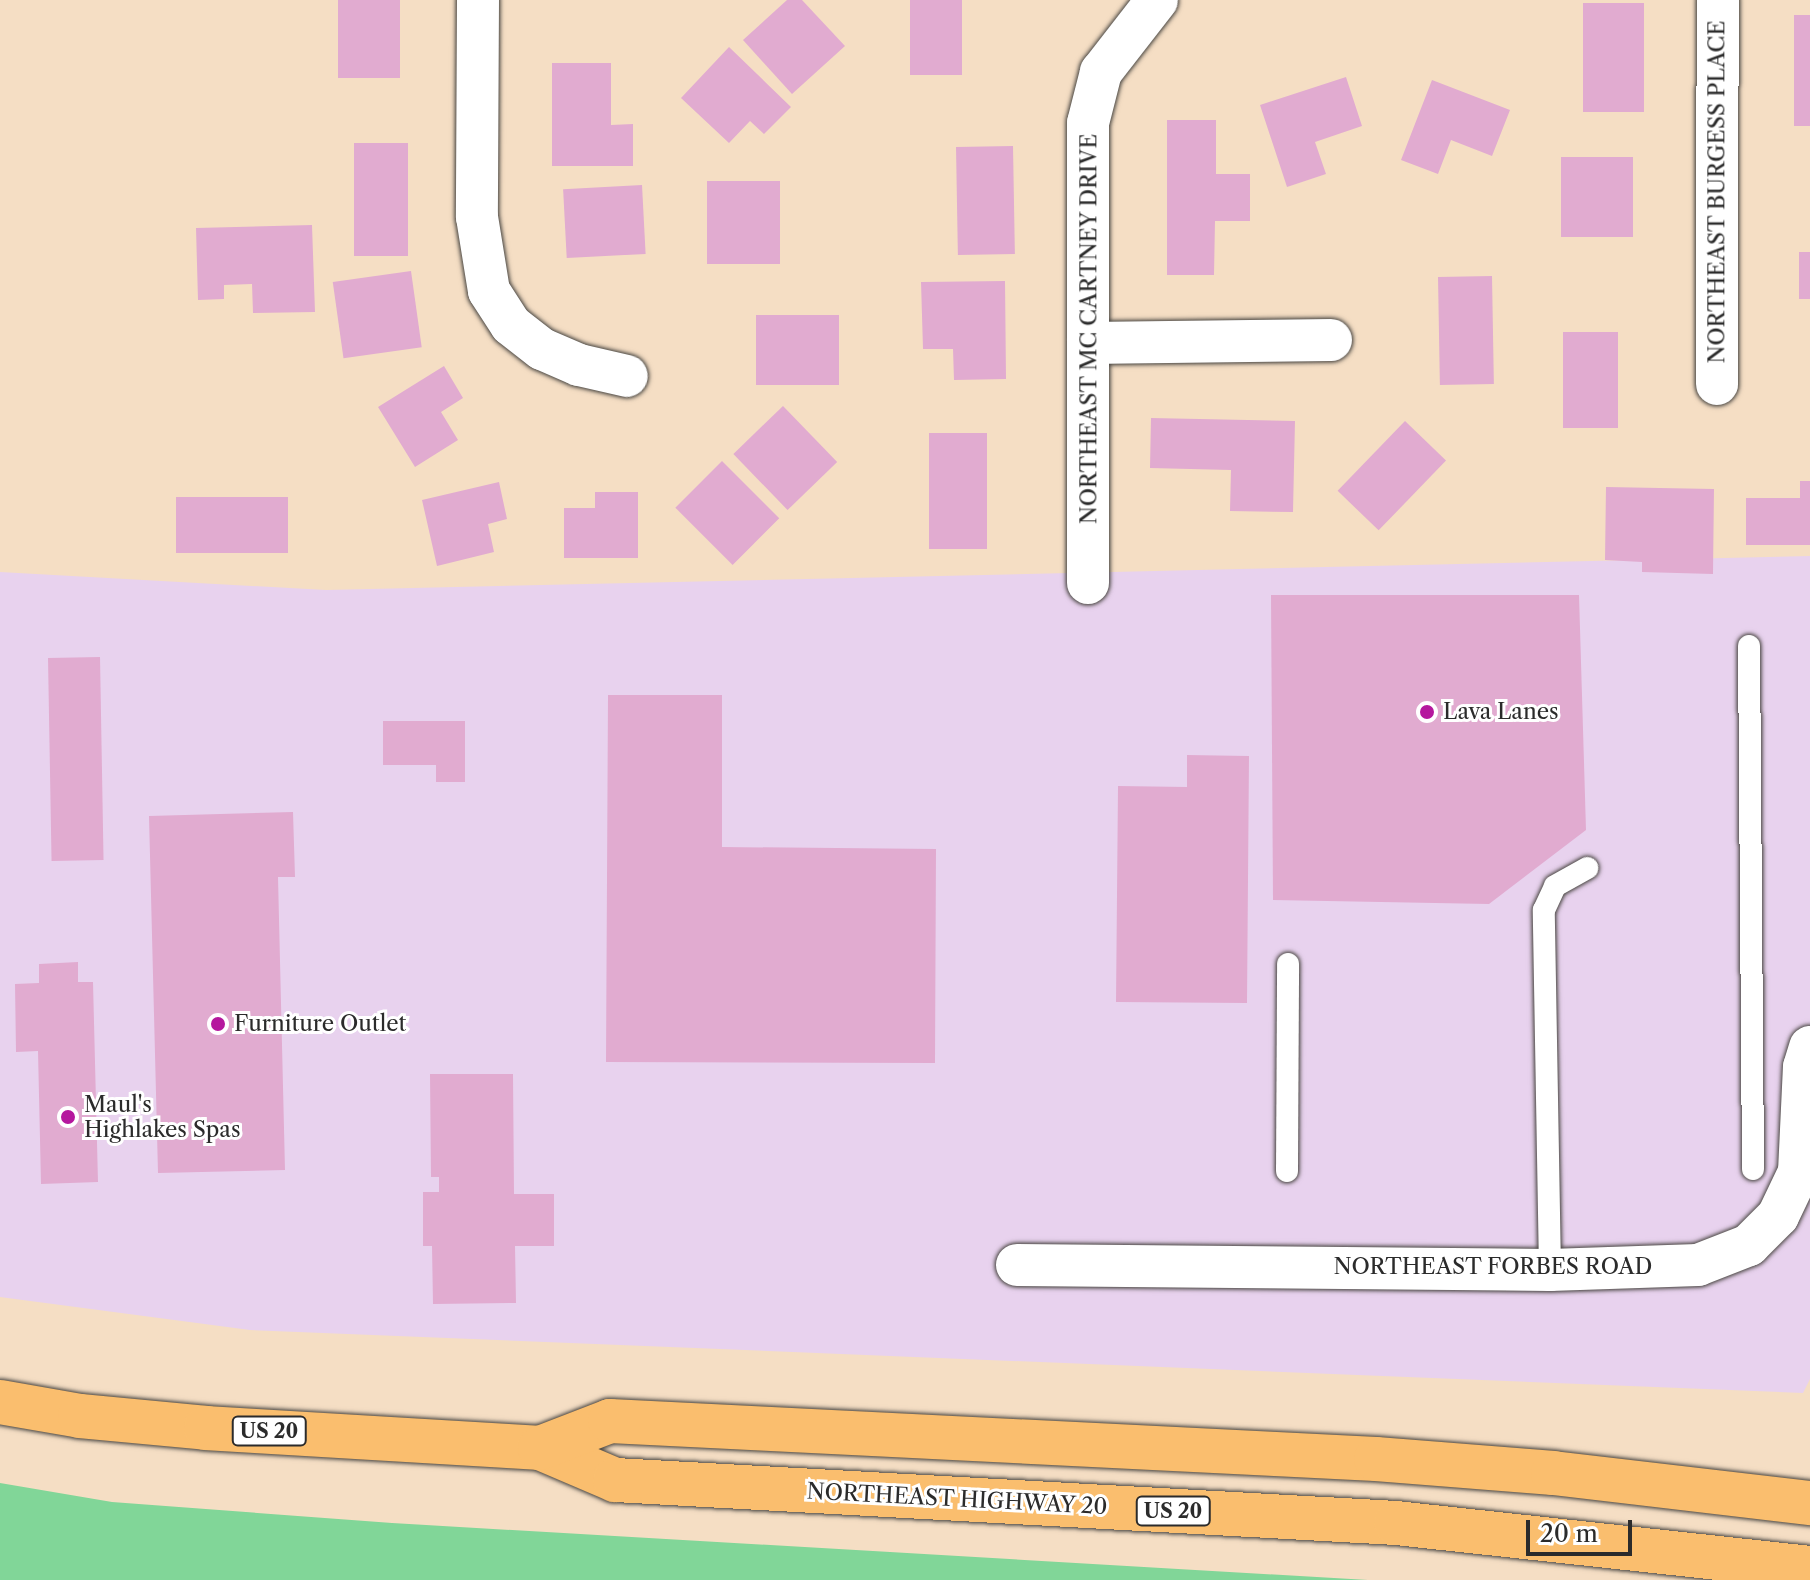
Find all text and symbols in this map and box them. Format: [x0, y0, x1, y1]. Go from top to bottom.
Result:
street label: NORTHEAST BURGESS PLACE [1704, 20, 1730, 364]
street label: NORTHEAST MC CARTNEY DRIVE [1076, 133, 1102, 525]
place label: Lava Lanes [1443, 699, 1559, 725]
marker: Lava Lanes [1418, 703, 1436, 721]
place label: Furniture Outlet [234, 1011, 406, 1037]
marker: Furniture Outlet [209, 1015, 227, 1033]
place label: Maul's Highlakes Spas [84, 1091, 241, 1142]
marker: Maul's Highlakes Spas [59, 1108, 77, 1126]
street label: NORTHEAST FORBES ROAD [1333, 1254, 1653, 1280]
road number: US 20 [231, 1415, 307, 1447]
street label: NORTHEAST HIGHWAY 20 [805, 1478, 1109, 1520]
road number: US 20 [1135, 1495, 1211, 1527]
scale bar [1530, 1504, 1636, 1554]
text: 20 m [1540, 1519, 1598, 1548]

